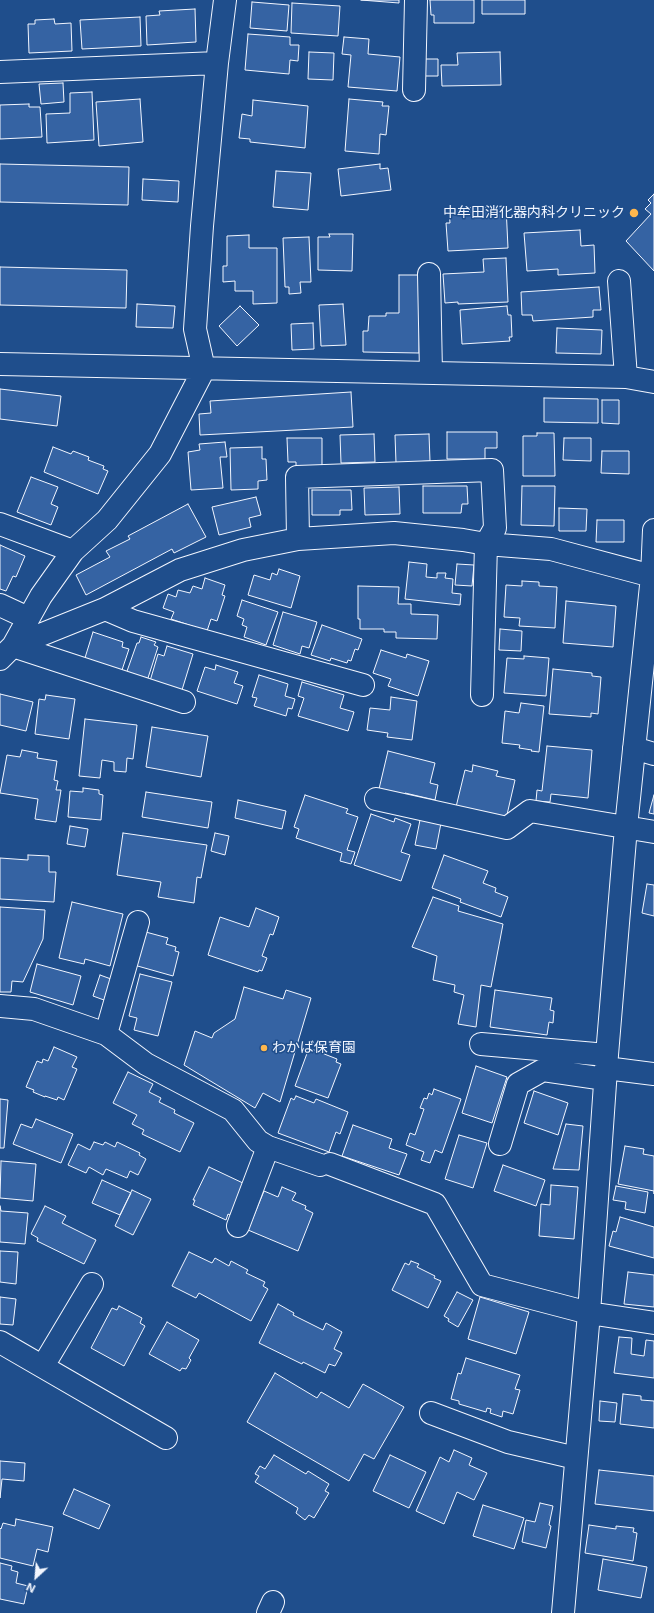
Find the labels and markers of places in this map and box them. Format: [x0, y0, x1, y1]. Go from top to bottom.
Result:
place label: 中牟田消化器内科クリニック [443, 205, 625, 221]
marker: 中牟田消化器内科クリニック [628, 207, 640, 219]
place label: わかば保育園 [272, 1040, 356, 1056]
marker: わかば保育園 [259, 1043, 269, 1053]

